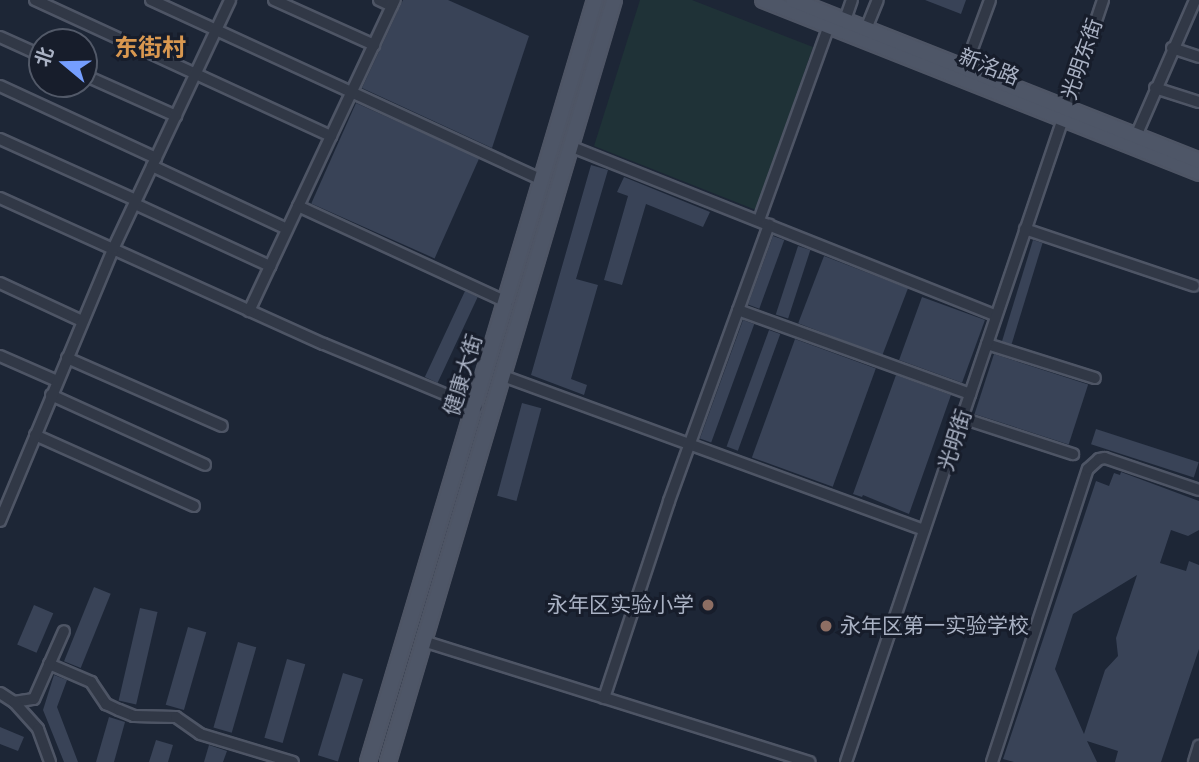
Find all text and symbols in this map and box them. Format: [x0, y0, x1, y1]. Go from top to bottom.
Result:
street label: 光明东街 [1056, 15, 1108, 103]
north arrow [28, 28, 98, 98]
district label: 东街村 [114, 35, 186, 63]
text: 北 [31, 44, 59, 70]
street label: 新洺路 [955, 44, 1023, 90]
street label: 健康大街 [439, 331, 487, 419]
street label: 光明街 [933, 406, 977, 474]
place label: 永年区实验小学 [547, 592, 694, 618]
marker: 永年区实验小学 [700, 597, 716, 613]
place label: 永年区第一实验学校 [840, 613, 1029, 639]
marker: 永年区第一实验学校 [818, 618, 834, 634]

